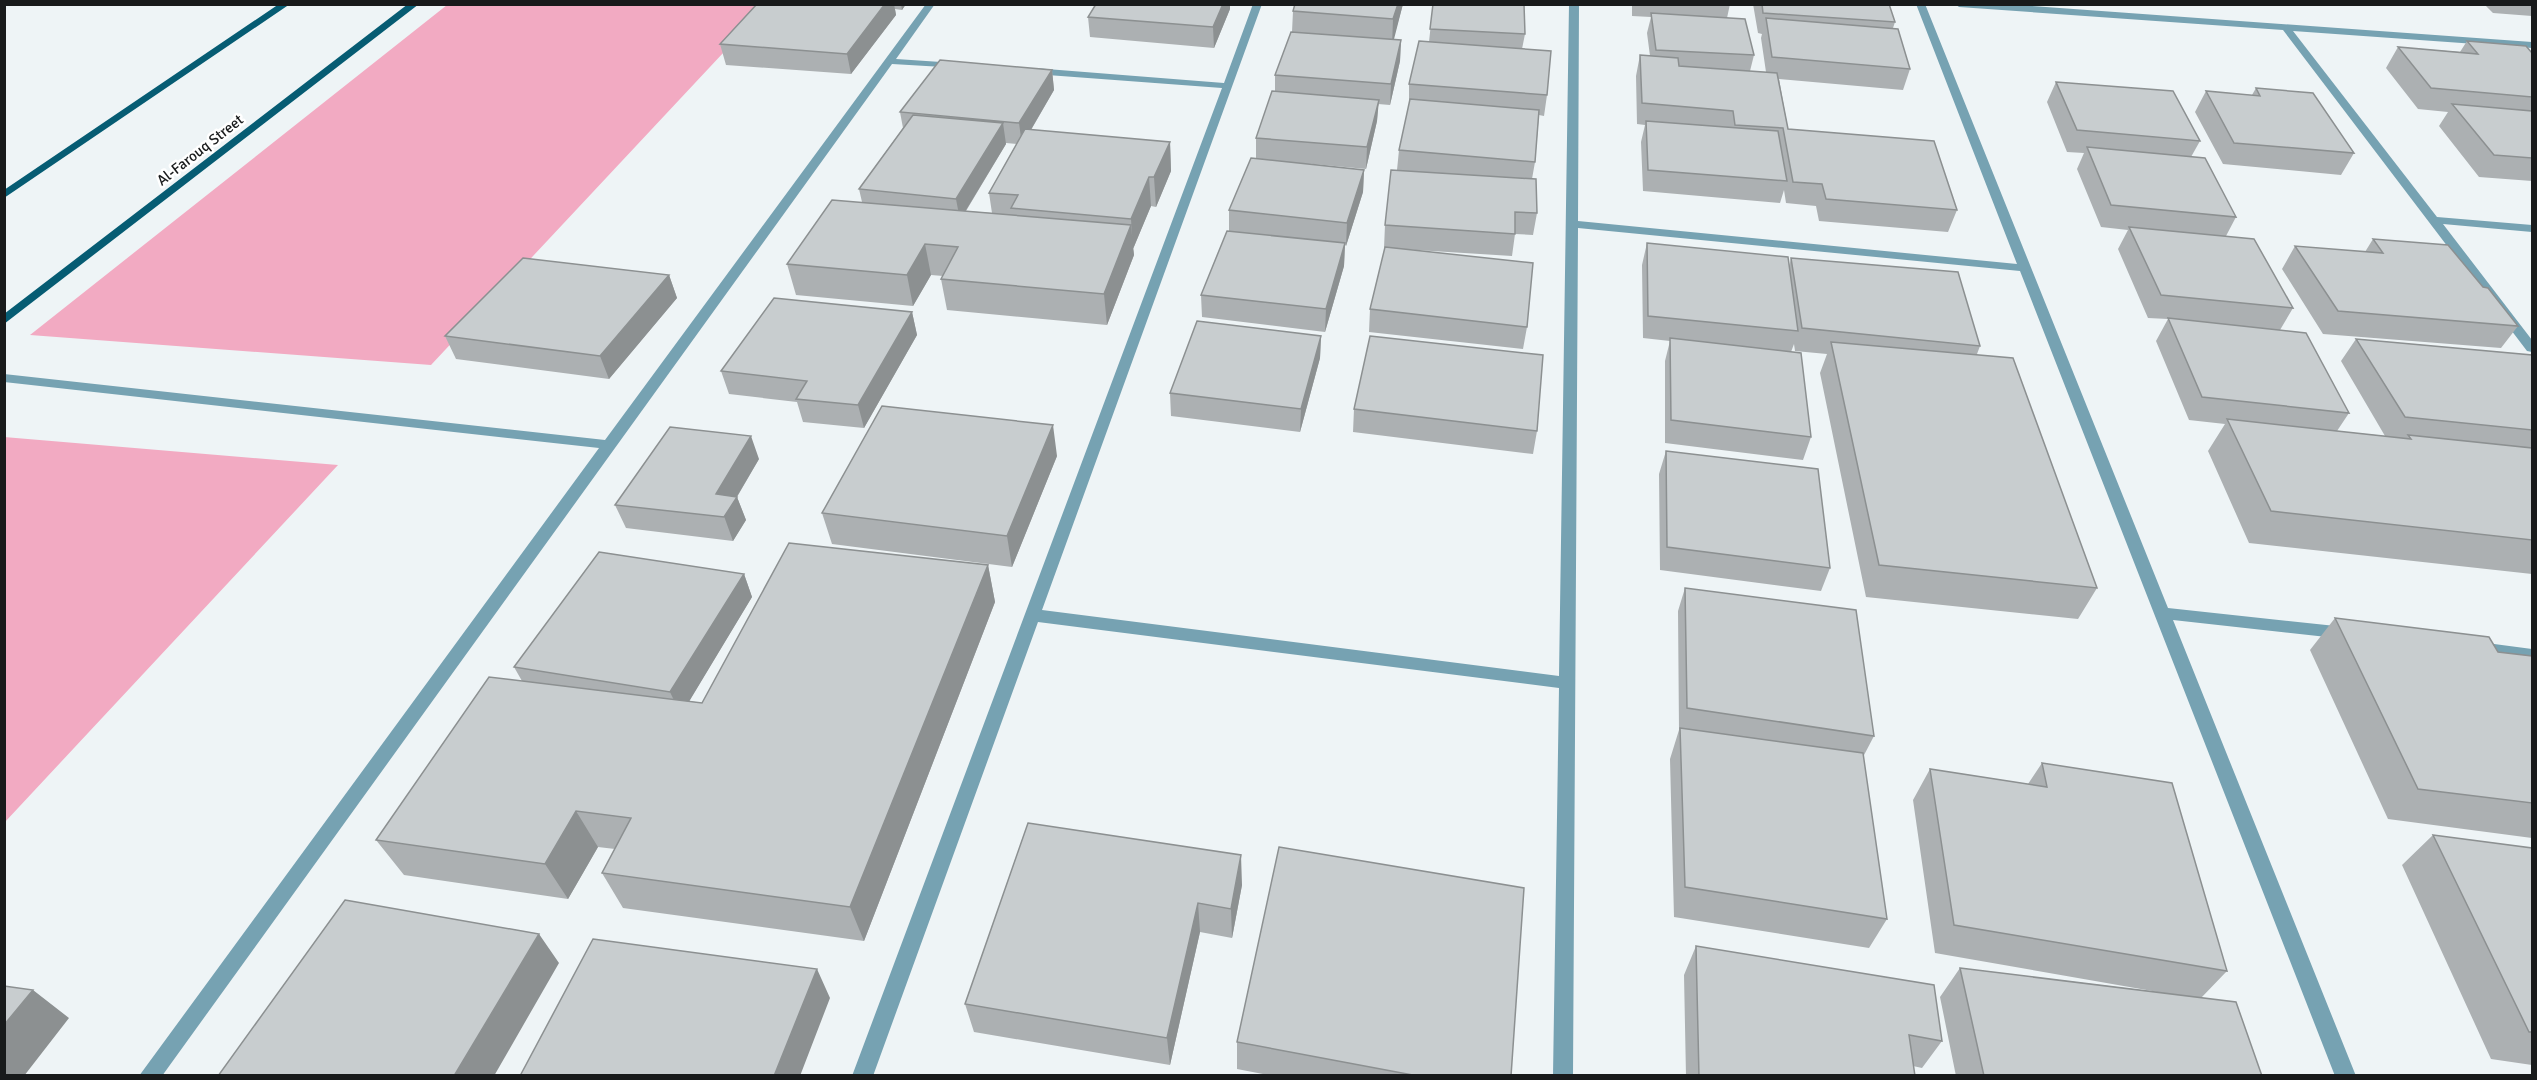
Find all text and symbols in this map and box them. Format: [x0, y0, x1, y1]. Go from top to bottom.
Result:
street label: Al-Farouq Street [153, 111, 247, 189]

